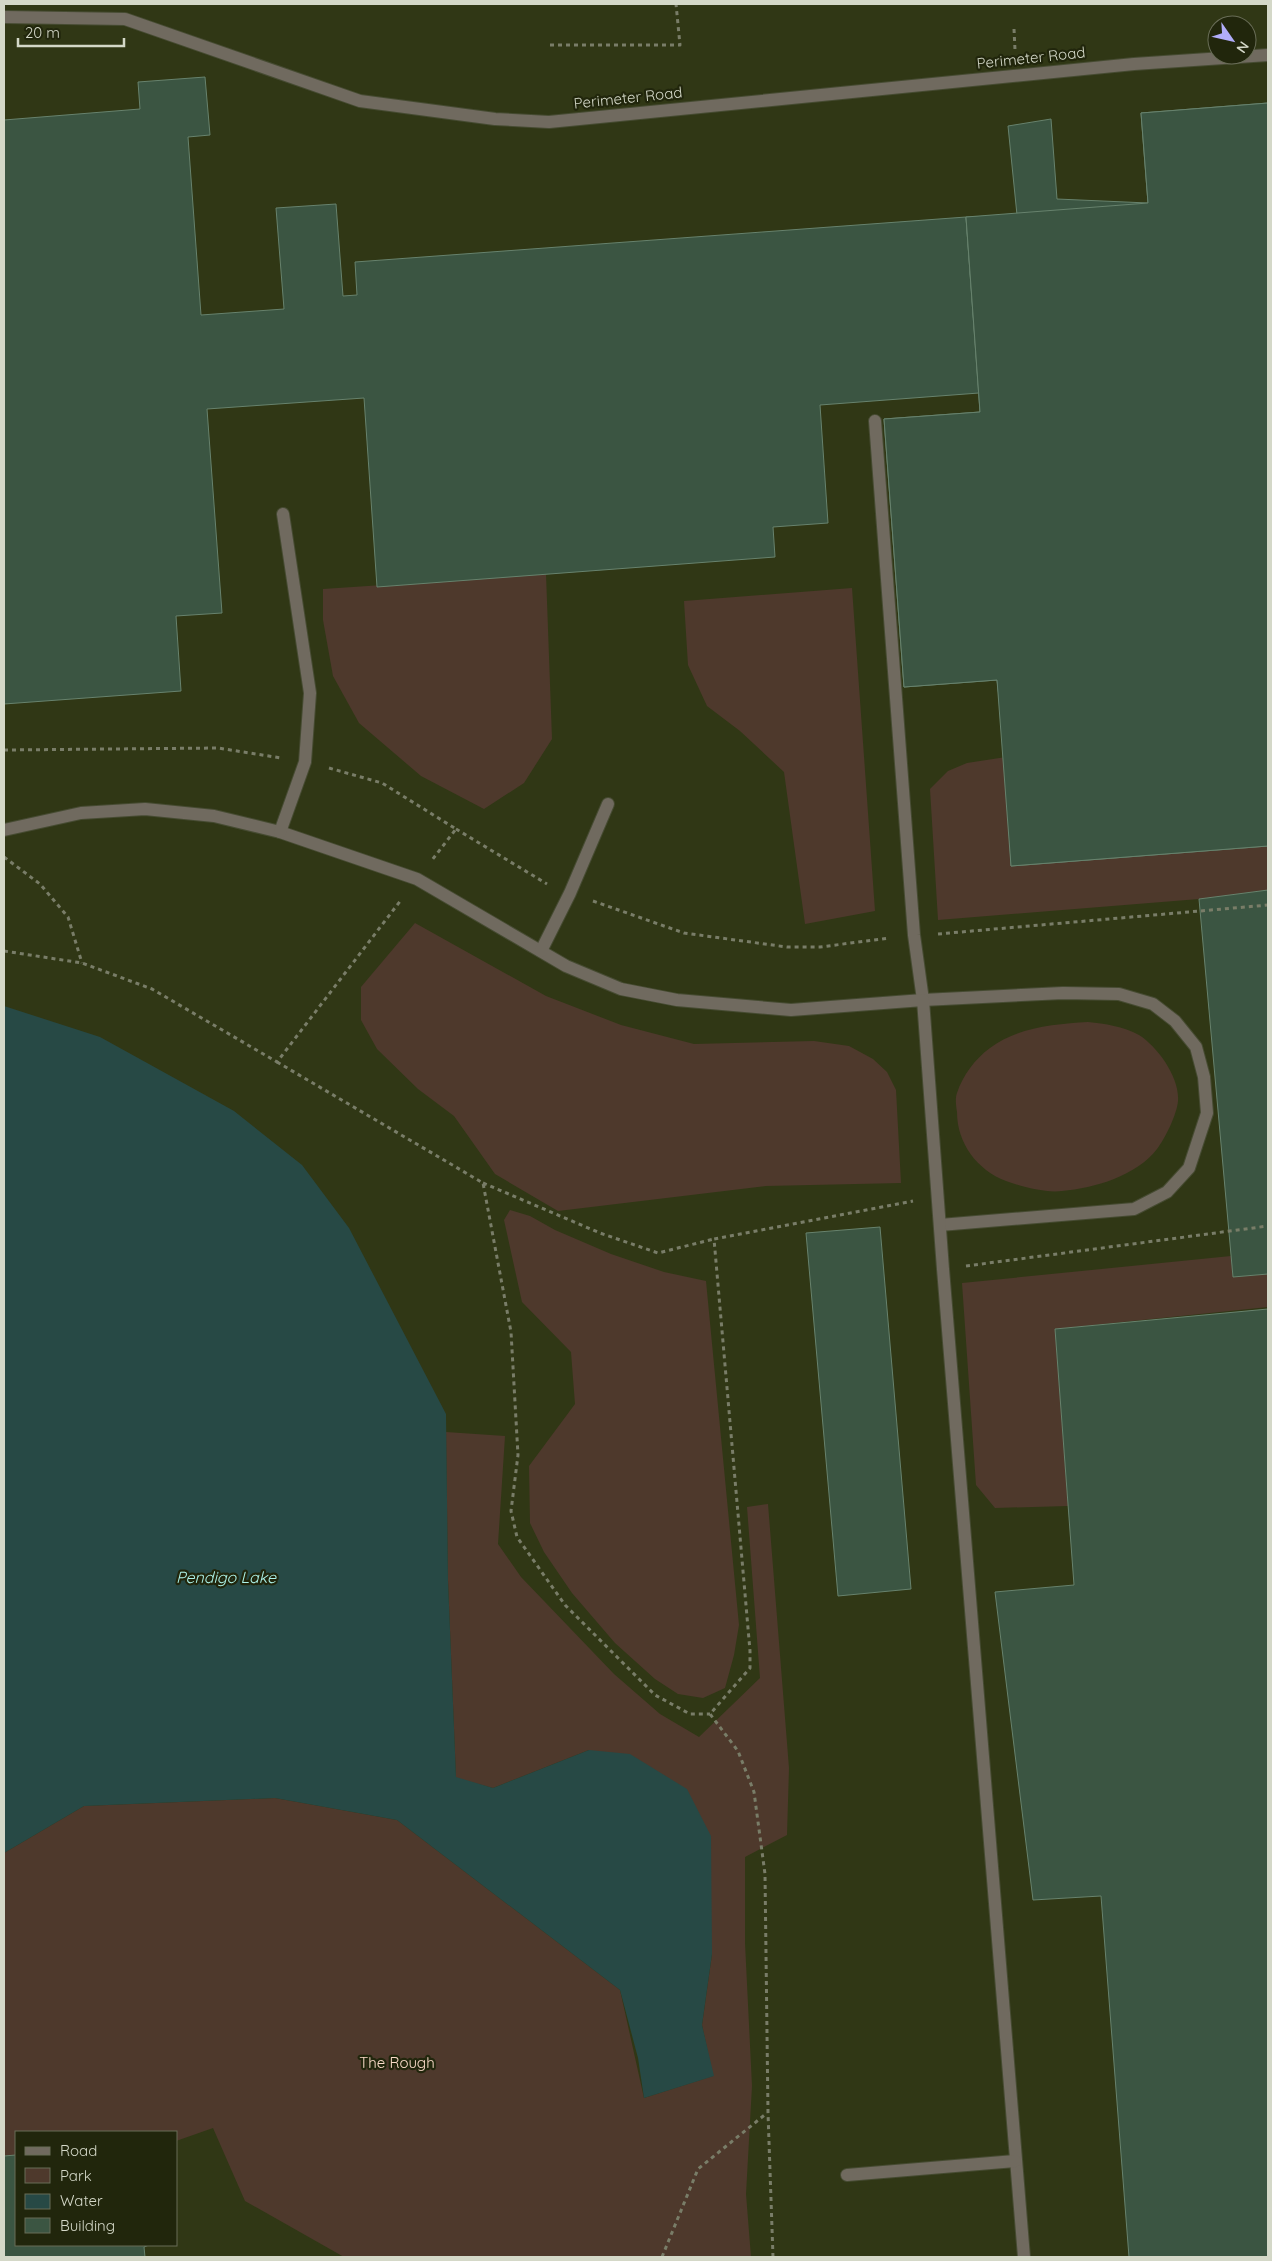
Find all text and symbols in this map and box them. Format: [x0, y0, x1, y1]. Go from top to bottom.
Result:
scale bar [18, 15, 124, 47]
north arrow [1207, 15, 1257, 65]
text: 20 m [25, 23, 60, 42]
text: N [1232, 38, 1253, 57]
street label: Perimeter Road [976, 42, 1086, 73]
street label: Perimeter Road [573, 82, 683, 113]
water label: Pendigo Lake [176, 1567, 277, 1587]
park label: The Rough [359, 2053, 435, 2072]
legend [15, 2131, 178, 2246]
text: Road [60, 2141, 97, 2160]
text: Park [60, 2166, 92, 2185]
text: Water [60, 2191, 103, 2210]
text: Building [60, 2216, 115, 2235]

